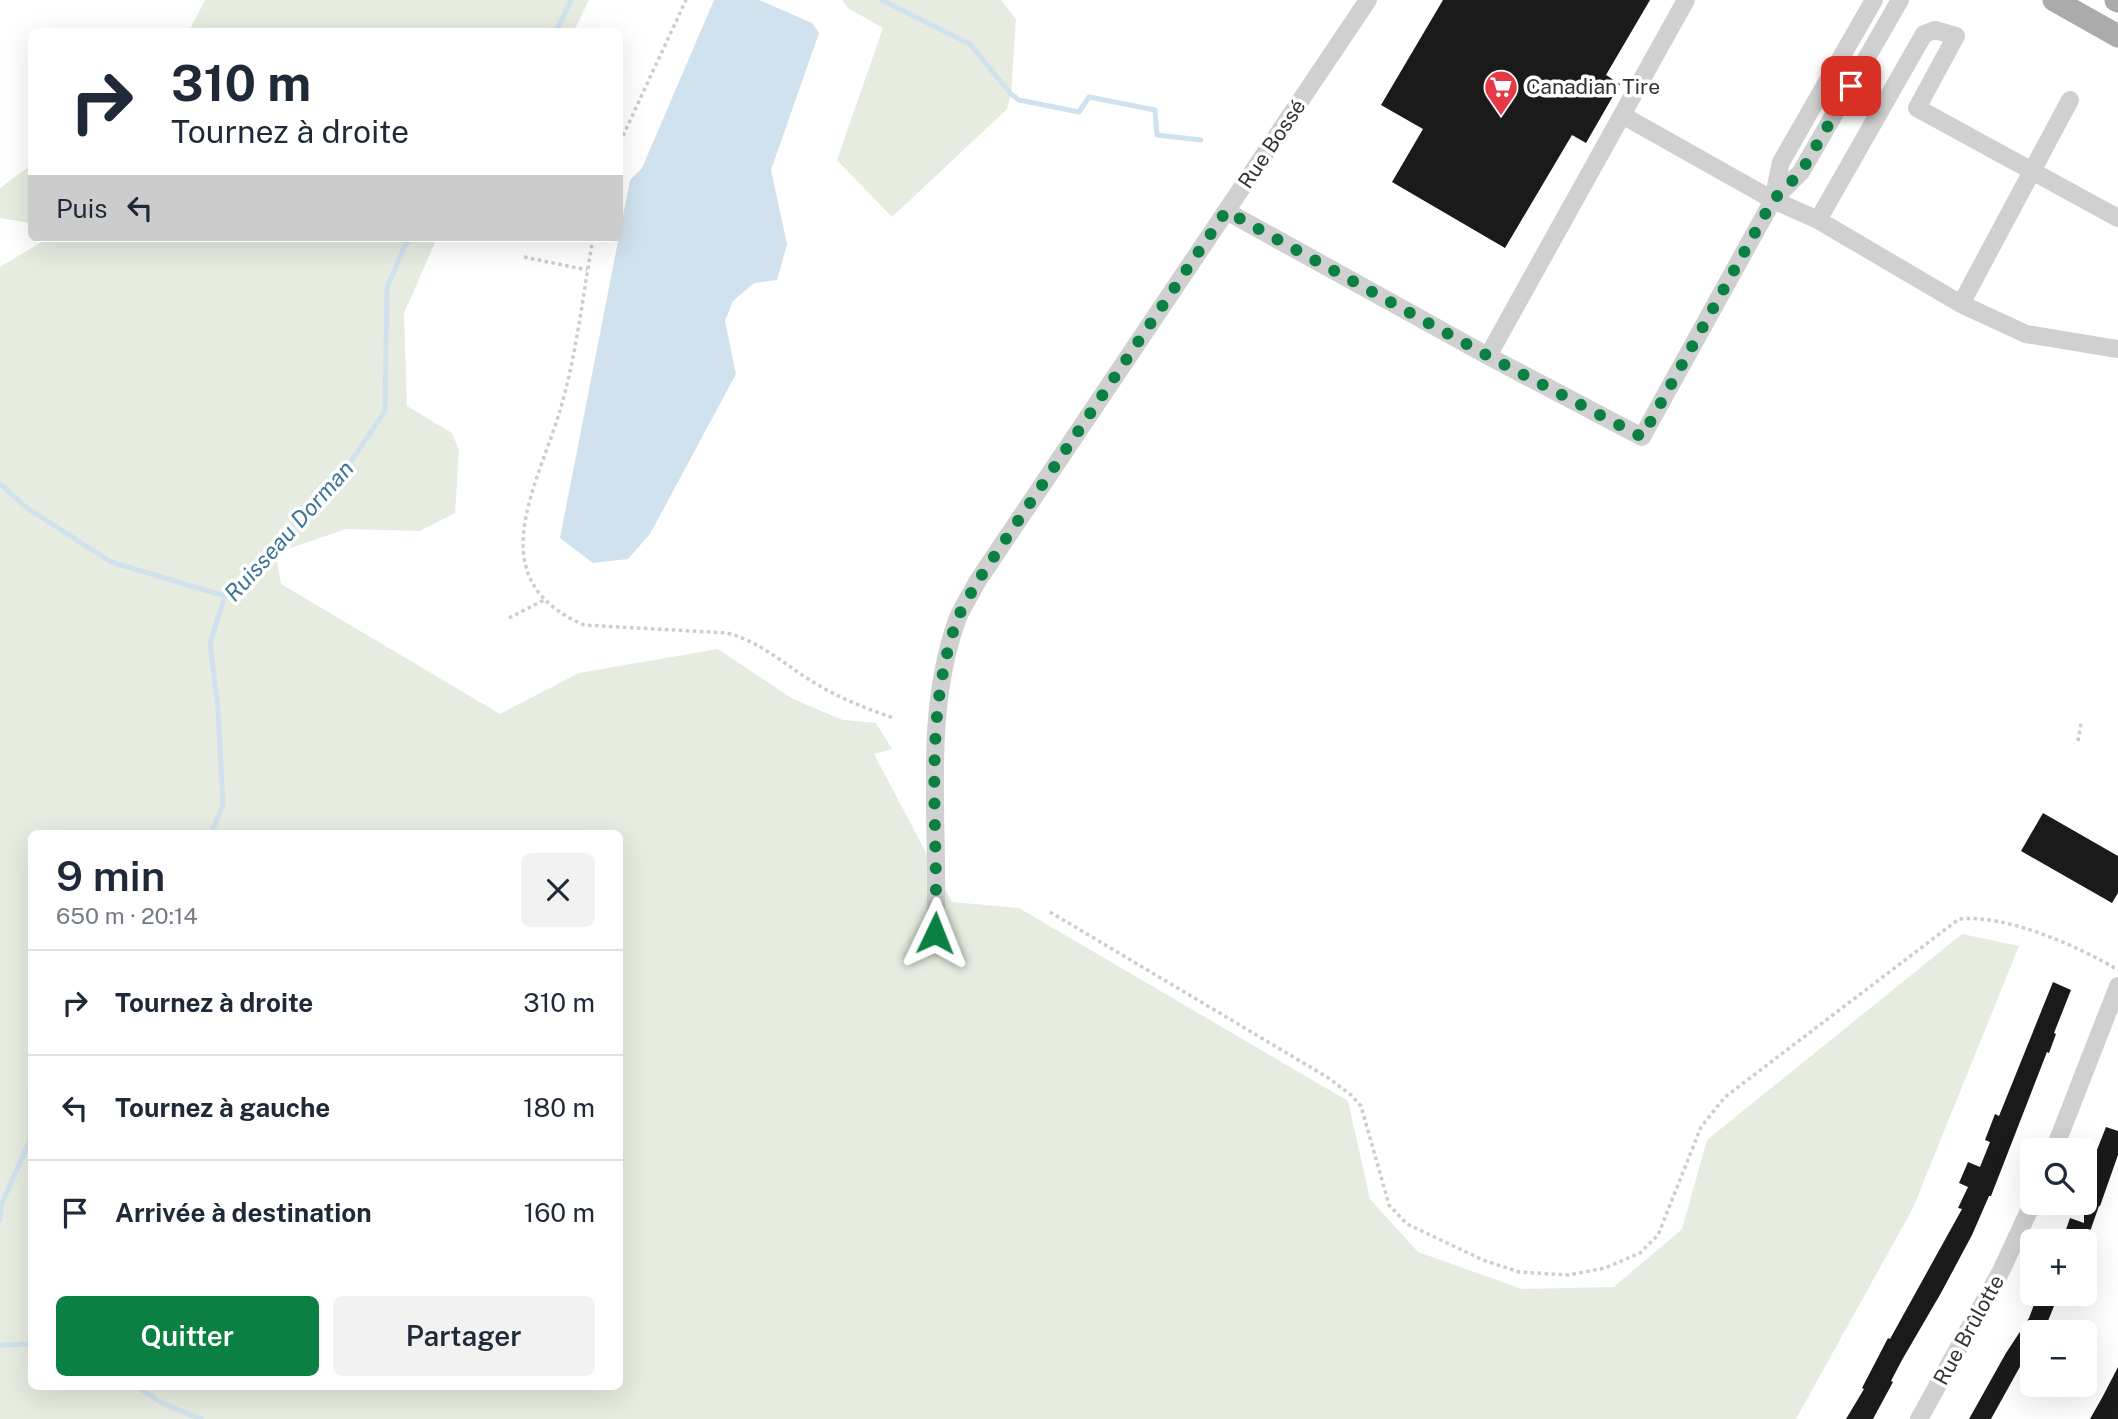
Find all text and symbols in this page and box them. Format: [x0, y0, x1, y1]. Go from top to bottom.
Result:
text: 310 m [171, 54, 311, 112]
icon: right [56, 56, 147, 147]
pin [1821, 56, 1881, 116]
icon: arrive [1832, 67, 1870, 105]
supermarket icon: Canadian Tire [1482, 68, 1520, 117]
place label: Canadian Tire [1526, 74, 1660, 99]
street label: Rue Bossé [1233, 94, 1311, 193]
text: Tournez à droite [171, 113, 409, 150]
icon: left [121, 189, 159, 227]
text: Puis [56, 193, 107, 224]
water label: Ruisseau Dorman [218, 455, 359, 606]
text: 9 min [56, 851, 165, 900]
button: close [521, 853, 595, 927]
position arrow [898, 896, 972, 970]
text: 650 m · 20:14 [56, 902, 198, 929]
icon: right [56, 984, 94, 1022]
text: Tournez à droite [115, 987, 313, 1018]
text: 310 m [523, 987, 595, 1018]
icon: left [56, 1089, 94, 1127]
text: Tournez à gauche [115, 1092, 330, 1123]
text: 180 m [523, 1092, 595, 1123]
map controls [2020, 1138, 2097, 1397]
button: search [2020, 1138, 2097, 1215]
icon: arrive [56, 1194, 94, 1232]
text: Arrivée à destination [115, 1197, 372, 1228]
text: 160 m [524, 1197, 595, 1228]
button: + [2020, 1229, 2097, 1306]
street label: Rue Brûlotte [1928, 1270, 2009, 1389]
button: Quitter [56, 1296, 319, 1376]
button: Partager [333, 1296, 595, 1376]
button: − [2020, 1320, 2097, 1397]

